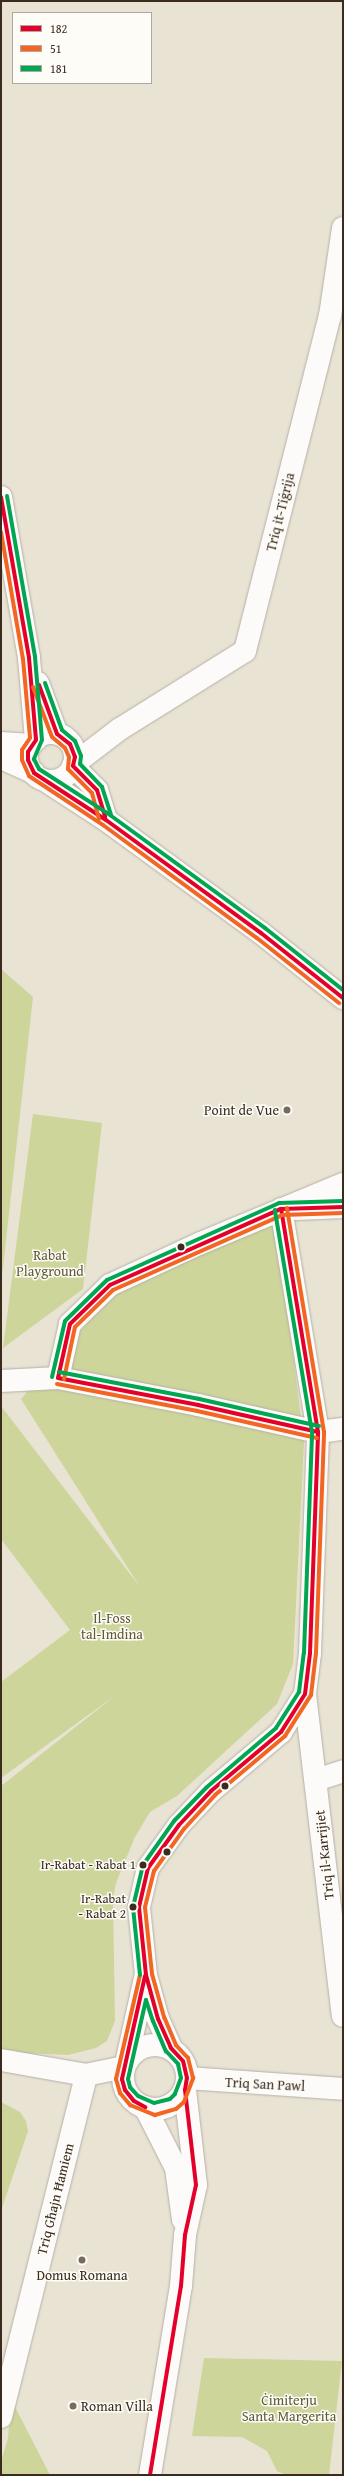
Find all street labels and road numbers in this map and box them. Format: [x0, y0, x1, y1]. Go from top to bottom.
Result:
street label: Triq it-Tiġrija [262, 471, 298, 553]
street label: Triq il-Karrijiet [311, 1809, 337, 1901]
street label: Triq San Pawl [225, 2074, 305, 2094]
street label: Triq Għajn Ħamiem [33, 2141, 77, 2257]

